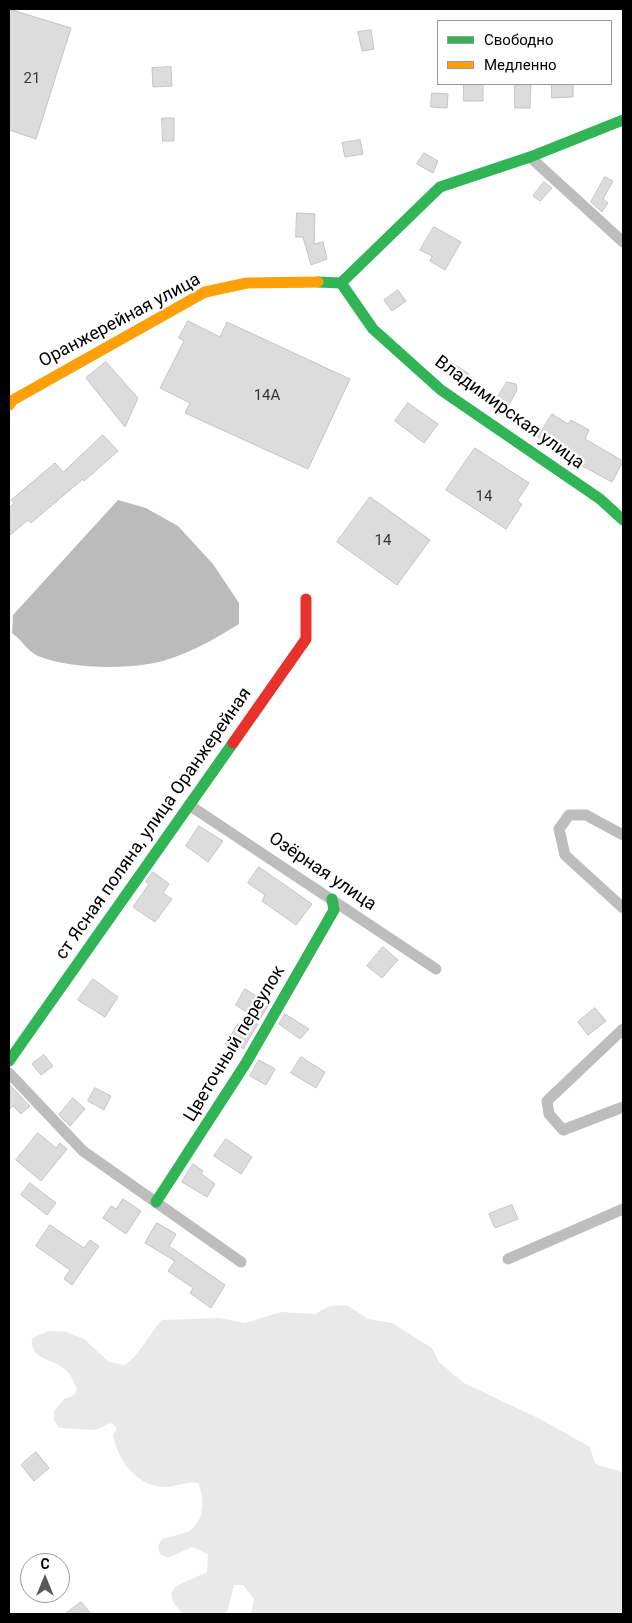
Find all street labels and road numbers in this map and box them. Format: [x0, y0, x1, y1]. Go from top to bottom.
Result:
street label: Оранжерейная улица [36, 269, 204, 373]
street label: Владимирская улица [430, 352, 588, 474]
street label: ст Ясная поляна, улица Оранжерейная [51, 684, 257, 964]
street label: Озёрная улица [264, 828, 380, 916]
street label: Цветочный переулок [180, 962, 290, 1126]

